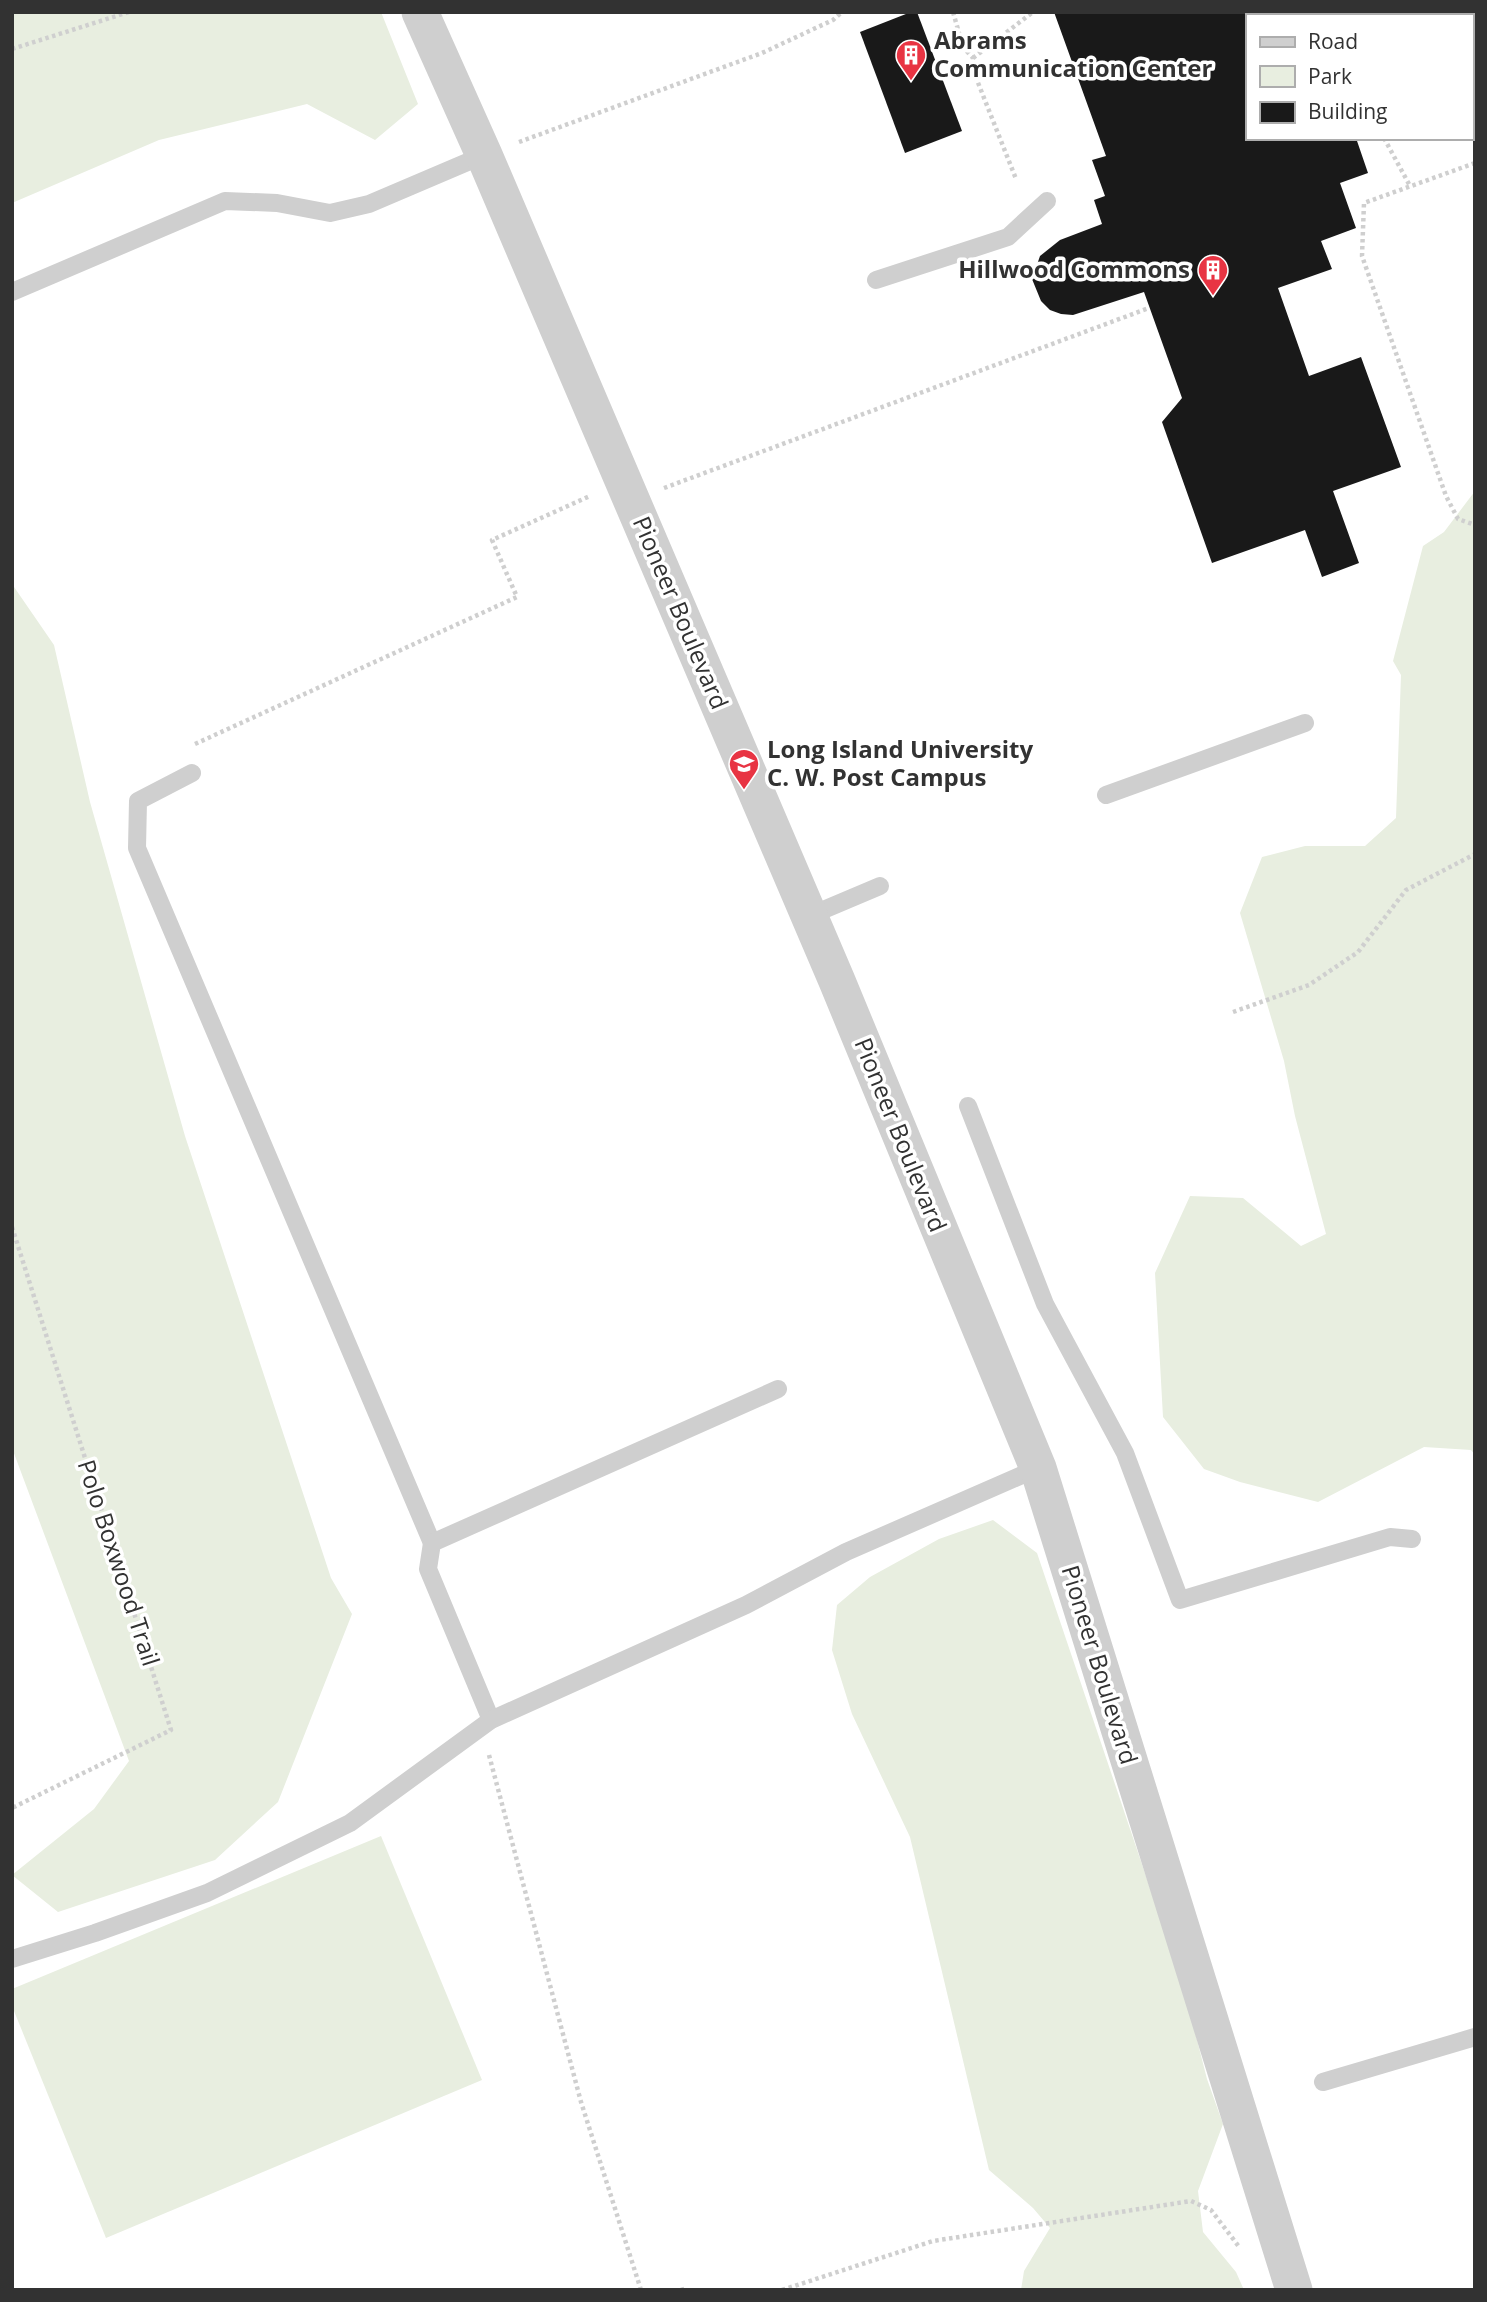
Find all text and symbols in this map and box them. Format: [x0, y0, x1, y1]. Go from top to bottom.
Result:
legend [1246, 14, 1473, 140]
place label: Abrams Communication Center [934, 23, 1212, 84]
text: Road [1308, 27, 1358, 55]
building icon: Abrams Communication Center [894, 38, 928, 82]
text: Park [1308, 62, 1352, 90]
text: Building [1308, 97, 1387, 125]
place label: Hillwood Commons [958, 252, 1190, 285]
building icon: Hillwood Commons [1196, 253, 1230, 297]
street label: Pioneer Boulevard [626, 511, 737, 714]
place label: Long Island University C. W. Post Campus [767, 732, 1034, 793]
school or university icon: Long Island University C. W. Post Campus [727, 747, 761, 791]
street label: Pioneer Boulevard [847, 1032, 955, 1236]
street label: Polo Boxwood Trail [71, 1455, 168, 1670]
street label: Pioneer Boulevard [1054, 1561, 1146, 1768]

